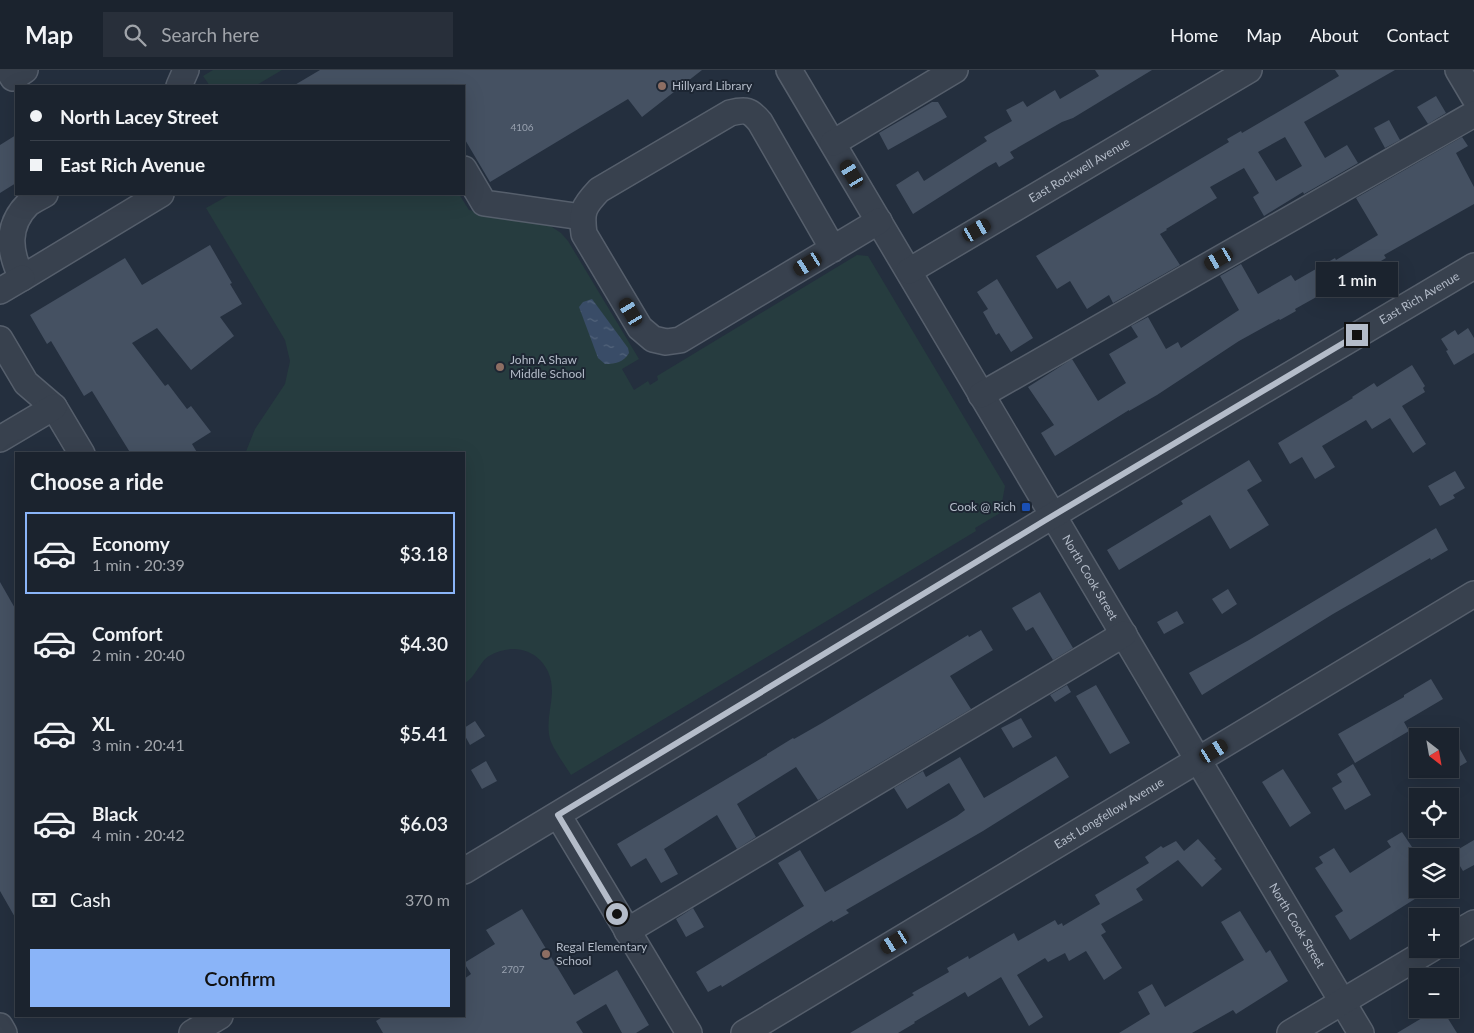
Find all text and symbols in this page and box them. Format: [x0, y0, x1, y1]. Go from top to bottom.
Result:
search box [103, 12, 453, 57]
text: Map [25, 20, 73, 49]
icon: search [121, 21, 149, 49]
text: Search here [161, 23, 259, 46]
text: Home [1170, 24, 1218, 46]
text: Map [1246, 24, 1282, 46]
text: About [1310, 24, 1359, 46]
text: Contact [1387, 24, 1449, 46]
place label: Hillyard Library [672, 78, 753, 93]
marker: Hillyard Library [656, 80, 668, 92]
text: North Lacey Street [60, 105, 218, 128]
house number: 4106 [510, 121, 534, 133]
street label: East Rockwell Avenue [1026, 134, 1133, 206]
text: East Rich Avenue [60, 153, 205, 176]
car [837, 157, 866, 191]
car [960, 216, 993, 244]
car [1202, 245, 1235, 273]
car [791, 250, 824, 278]
callout: 1 min [1316, 262, 1398, 298]
street label: East Rich Avenue [1376, 268, 1462, 327]
text: 1 min [1337, 270, 1377, 289]
car [616, 295, 645, 329]
route end [1346, 324, 1368, 346]
place label: John A Shaw Middle School [510, 352, 585, 381]
marker: John A Shaw Middle School [494, 361, 506, 373]
text: Choose a ride [30, 468, 164, 495]
place label: Cook @ Rich [949, 499, 1016, 514]
marker: Cook @ Rich [1020, 501, 1032, 513]
icon: car [32, 531, 77, 576]
text: Economy [92, 532, 170, 555]
street label: North Cook Street [1059, 532, 1122, 623]
text: $3.18 [399, 542, 448, 565]
text: 1 min · 20:39 [92, 555, 185, 574]
icon: car [32, 621, 77, 666]
text: Comfort [92, 622, 163, 645]
text: $4.30 [399, 632, 448, 655]
text: 2 min · 20:40 [92, 645, 185, 664]
icon: car [32, 711, 77, 756]
text: XL [92, 712, 115, 735]
text: $5.41 [399, 722, 448, 745]
north arrow [1409, 728, 1459, 778]
map controls [1409, 728, 1459, 1018]
text: 3 min · 20:41 [92, 735, 185, 754]
car [1197, 737, 1230, 765]
street label: East Longfellow Avenue [1051, 774, 1166, 852]
button: locate [1409, 788, 1459, 838]
icon: car [32, 801, 77, 846]
text: Black [92, 802, 138, 825]
text: $6.03 [399, 812, 448, 835]
text: 4 min · 20:42 [92, 825, 185, 844]
button: layers [1409, 848, 1459, 898]
street label: North Cook Street [1266, 880, 1329, 971]
icon: cash [30, 886, 58, 914]
text: Cash [70, 888, 111, 911]
text: 370 m [405, 890, 450, 909]
route start [606, 903, 628, 925]
button: + [1409, 908, 1459, 958]
car [878, 928, 911, 956]
place label: Regal Elementary School [556, 939, 648, 968]
marker: Regal Elementary School [540, 948, 552, 960]
button: Confirm [30, 949, 450, 1007]
house number: 2707 [501, 963, 525, 975]
button: − [1409, 968, 1459, 1018]

